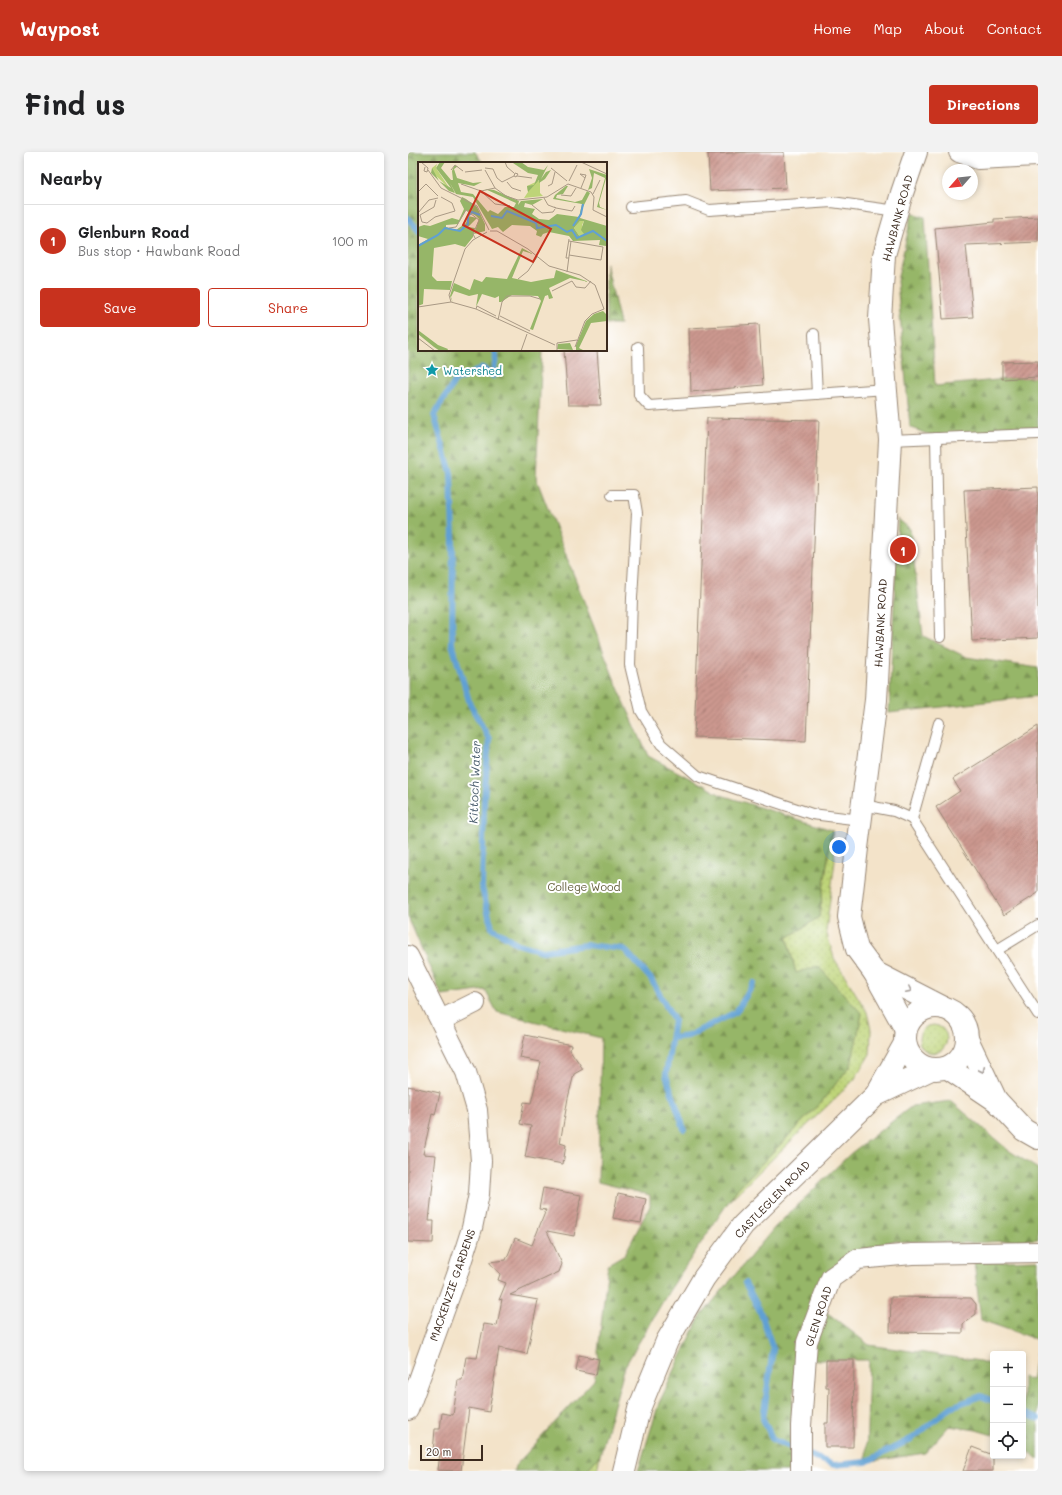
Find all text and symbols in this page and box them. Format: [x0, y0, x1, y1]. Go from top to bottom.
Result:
text: Waypost [20, 16, 100, 41]
text: Home [813, 19, 851, 38]
text: Map [873, 19, 902, 38]
text: About [924, 19, 965, 38]
text: Contact [987, 19, 1042, 38]
button: Directions [929, 85, 1038, 124]
text: Find us [24, 86, 125, 122]
inset map [418, 162, 607, 351]
north arrow [942, 164, 978, 200]
text: Nearby [40, 167, 102, 189]
street label: HAWBANK ROAD [878, 173, 916, 263]
text: Glenburn Road [78, 222, 189, 242]
text: 1 [50, 232, 56, 249]
text: 100 m [332, 232, 368, 249]
text: Bus stop · Hawbank Road [78, 242, 240, 259]
button: Save [40, 288, 200, 327]
button: Share [208, 288, 368, 327]
place icon: Watershed [424, 362, 440, 378]
place label: Watershed [443, 363, 502, 378]
pin: 1 [890, 535, 916, 565]
street label: HAWBANK ROAD [870, 578, 890, 668]
water label: Kittoch Water [465, 740, 483, 824]
your location [829, 837, 849, 857]
park label: College Wood [547, 879, 621, 894]
one-way arrow [904, 985, 912, 993]
one-way arrow [977, 1065, 985, 1073]
street label: CASTLEGLEN ROAD [731, 1157, 813, 1241]
street label: MACKENZIE GARDENS [426, 1227, 478, 1343]
street label: GLEN ROAD [801, 1284, 835, 1348]
map controls [990, 1351, 1026, 1459]
button: + [990, 1351, 1026, 1387]
button: − [990, 1387, 1026, 1423]
button: locate [990, 1423, 1026, 1459]
scale bar [420, 1443, 483, 1462]
text: 20 m [426, 1444, 451, 1459]

